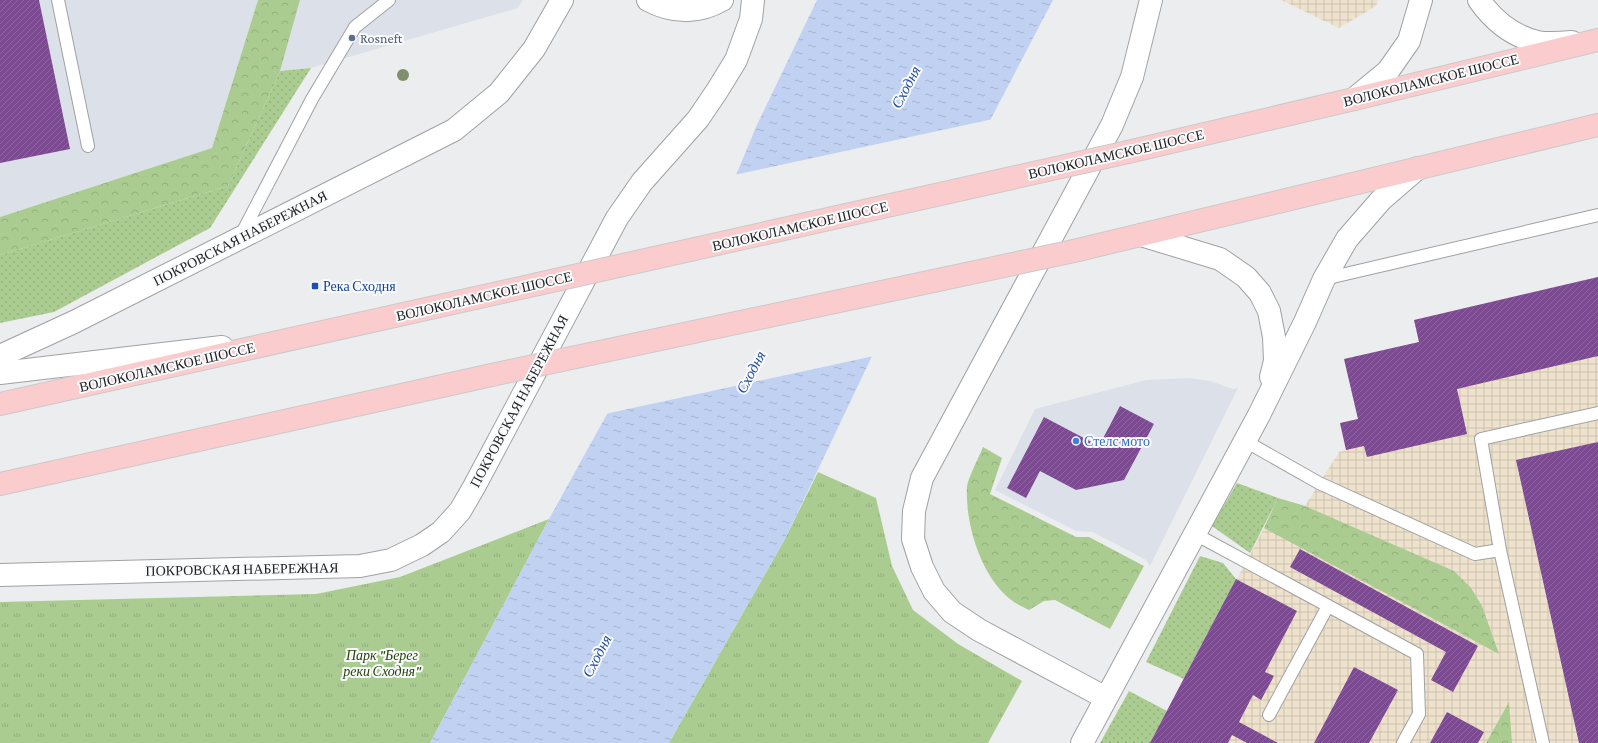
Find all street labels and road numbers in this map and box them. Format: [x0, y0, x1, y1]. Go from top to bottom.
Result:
street label: ВОЛОКОЛАМСКОЕ ШОССЕ [1342, 50, 1520, 110]
street label: ВОЛОКОЛАМСКОЕ ШОССЕ [1026, 126, 1206, 182]
street label: ПОКРОВСКАЯ НАБЕРЕЖНАЯ [150, 187, 330, 289]
street label: ВОЛОКОЛАМСКОЕ ШОССЕ [710, 198, 890, 254]
street label: ВОЛОКОЛАМСКОЕ ШОССЕ [394, 268, 574, 324]
street label: ПОКРОВСКАЯ НАБЕРЕЖНАЯ [467, 312, 571, 490]
street label: ВОЛОКОЛАМСКОЕ ШОССЕ [77, 339, 257, 395]
street label: ПОКРОВСКАЯ НАБЕРЕЖНАЯ [145, 559, 339, 579]

